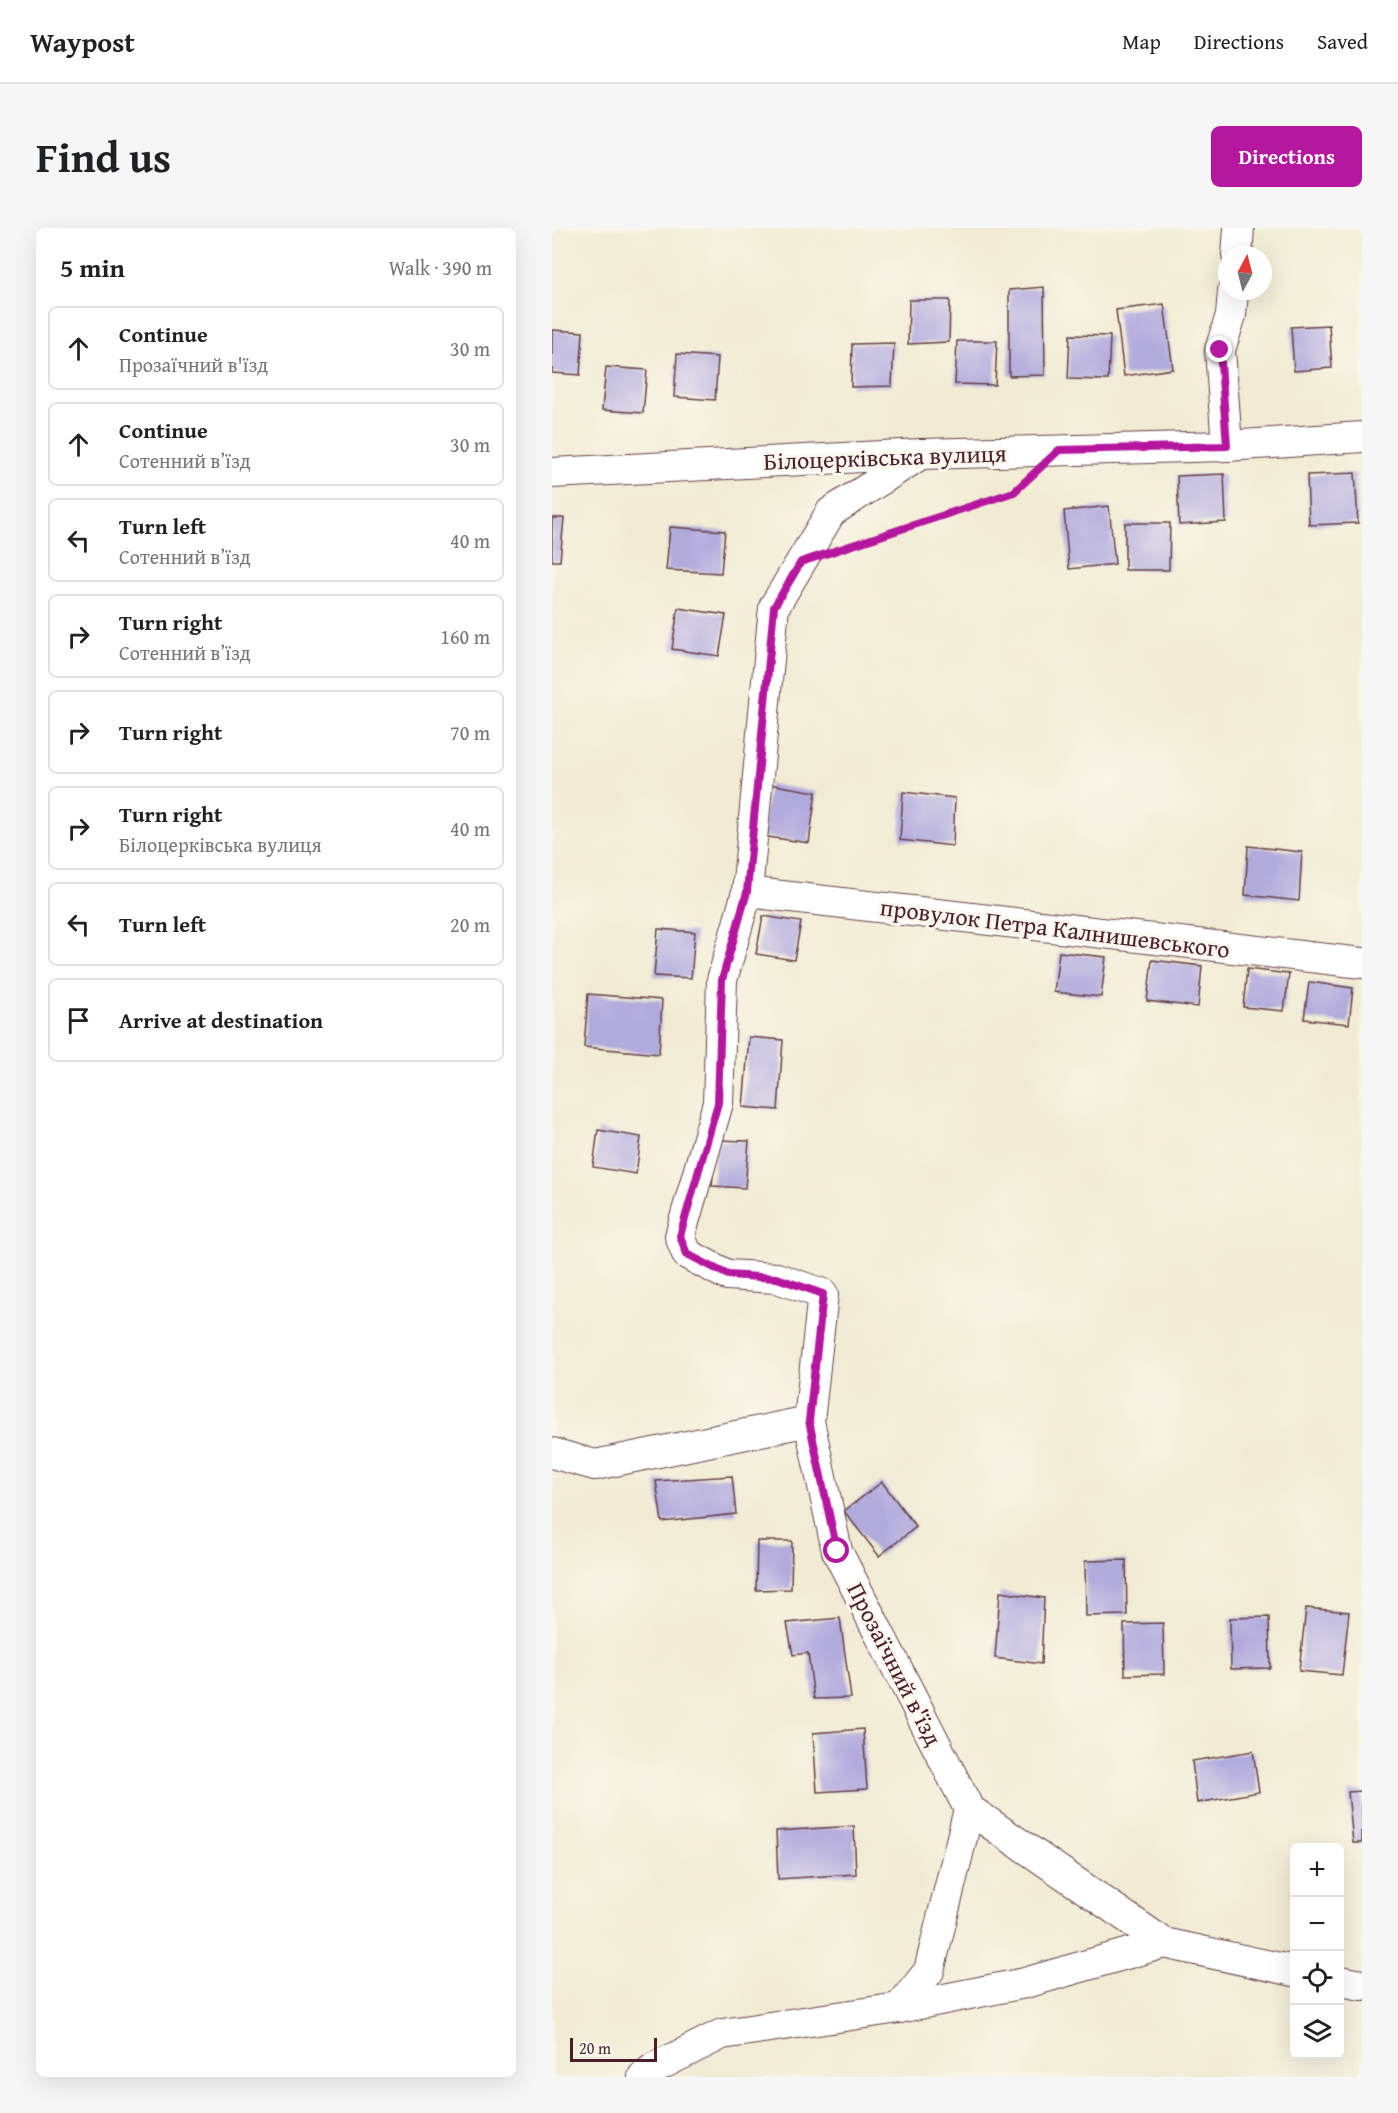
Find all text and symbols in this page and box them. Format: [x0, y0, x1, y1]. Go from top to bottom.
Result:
text: Waypost [30, 21, 135, 62]
text: Map [1122, 26, 1161, 57]
text: Directions [1194, 26, 1284, 57]
text: Saved [1317, 26, 1368, 57]
text: Find us [36, 126, 171, 187]
button: Directions [1211, 126, 1362, 187]
north arrow [1218, 246, 1272, 300]
text: 5 min [60, 248, 125, 287]
text: Walk · 390 m [389, 253, 492, 282]
text: Continue [119, 318, 208, 350]
icon: ahead [62, 332, 95, 365]
text: 30 m [450, 334, 490, 363]
route end [1206, 336, 1232, 362]
text: Прозаїчний в'їзд [119, 350, 268, 379]
text: Continue [119, 414, 208, 446]
icon: ahead [62, 428, 95, 461]
text: 30 m [450, 430, 490, 459]
street label: Білоцерківська вулиця [763, 435, 1007, 479]
text: Сотенний в’їзд [119, 446, 251, 475]
text: Turn left [119, 510, 206, 542]
icon: left [62, 524, 95, 557]
text: 40 m [450, 526, 490, 555]
text: Сотенний в’їзд [119, 542, 251, 571]
text: Turn right [119, 606, 222, 638]
icon: right [62, 620, 95, 653]
text: 160 m [440, 622, 490, 651]
text: Сотенний в’їзд [119, 638, 251, 667]
icon: right [62, 716, 95, 749]
text: Turn right [119, 716, 222, 748]
text: 70 m [450, 718, 490, 747]
text: Turn right [119, 798, 222, 830]
icon: right [62, 812, 95, 845]
text: 40 m [450, 814, 490, 843]
text: Білоцерківська вулиця [119, 830, 322, 859]
street label: провулок Петра Калнишевського [878, 889, 1232, 967]
icon: left [62, 908, 95, 941]
text: Turn left [119, 908, 206, 940]
text: 20 m [450, 910, 490, 939]
icon: arrive [62, 1004, 95, 1037]
text: Arrive at destination [119, 1004, 323, 1036]
route start [823, 1537, 849, 1563]
street label: Прозаїчний в'їзд [839, 1576, 951, 1752]
map controls [1290, 1843, 1344, 2059]
button: + [1290, 1843, 1344, 1897]
button: − [1290, 1897, 1344, 1951]
button: locate [1290, 1951, 1344, 2005]
button: layers [1290, 2005, 1344, 2059]
scale bar [570, 2035, 657, 2062]
text: 20 m [579, 2036, 611, 2060]

